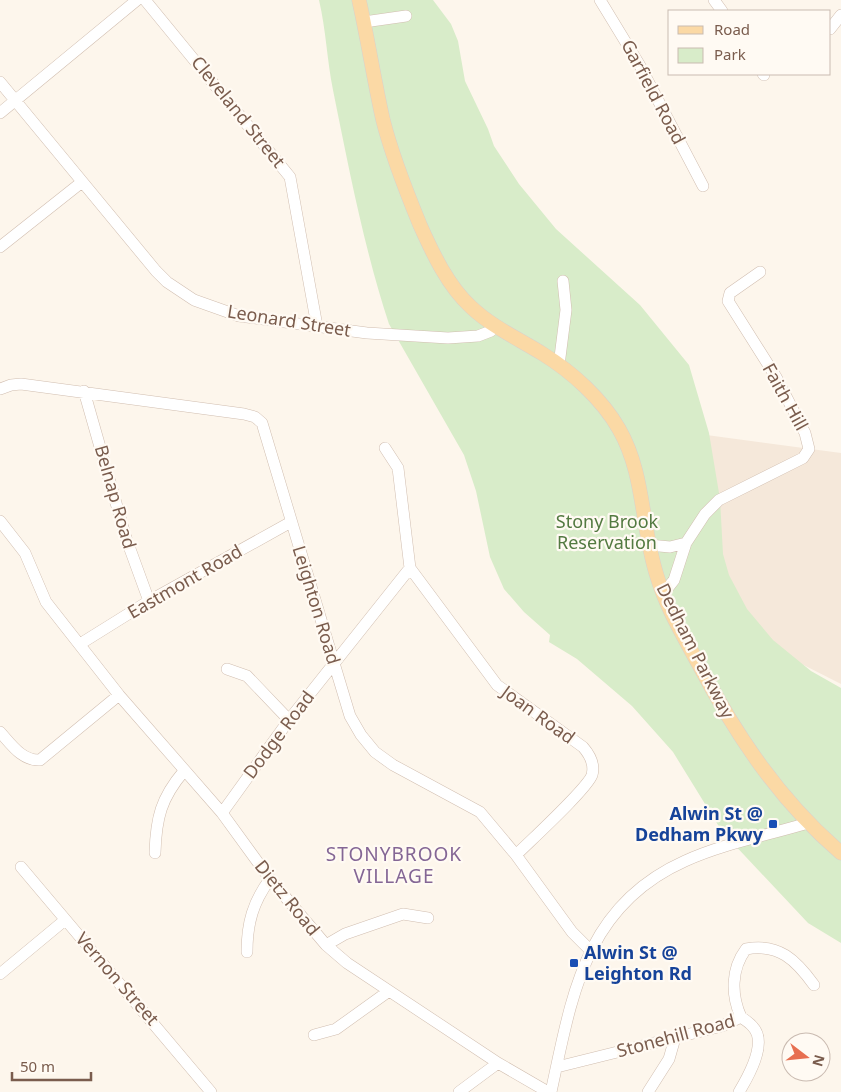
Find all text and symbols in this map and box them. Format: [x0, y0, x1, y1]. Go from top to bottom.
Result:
legend [668, 10, 831, 75]
text: Road [714, 19, 750, 39]
street label: Garfield Road [616, 35, 692, 148]
text: Park [714, 44, 746, 64]
street label: Cleveland Street [186, 51, 292, 173]
street label: Leonard Street [226, 298, 353, 342]
street label: Faith Hill [758, 358, 814, 435]
street label: Belnap Road [90, 442, 142, 551]
park label: Stony Brook Reservation [556, 509, 659, 554]
street label: Eastmont Road [123, 539, 246, 624]
street label: Leighton Road [288, 542, 346, 667]
street label: Dedham Parkway [651, 579, 741, 723]
street label: Joan Road [496, 678, 580, 749]
street label: Dodge Road [237, 686, 319, 783]
place label: Alwin St @ Dedham Pkwy [635, 801, 764, 846]
marker: Alwin St @ Dedham Pkwy [767, 818, 779, 830]
district label: STONYBROOK VILLAGE [326, 841, 462, 889]
street label: Dietz Road [250, 855, 326, 940]
street label: Vernon Street [71, 927, 165, 1030]
place label: Alwin St @ Leighton Rd [584, 940, 692, 985]
marker: Alwin St @ Leighton Rd [568, 957, 580, 969]
street label: Stonehill Road [614, 1008, 738, 1062]
north arrow [781, 1032, 831, 1082]
scale bar [12, 1050, 91, 1082]
text: N [808, 1053, 830, 1069]
text: 50 m [20, 1056, 55, 1076]

